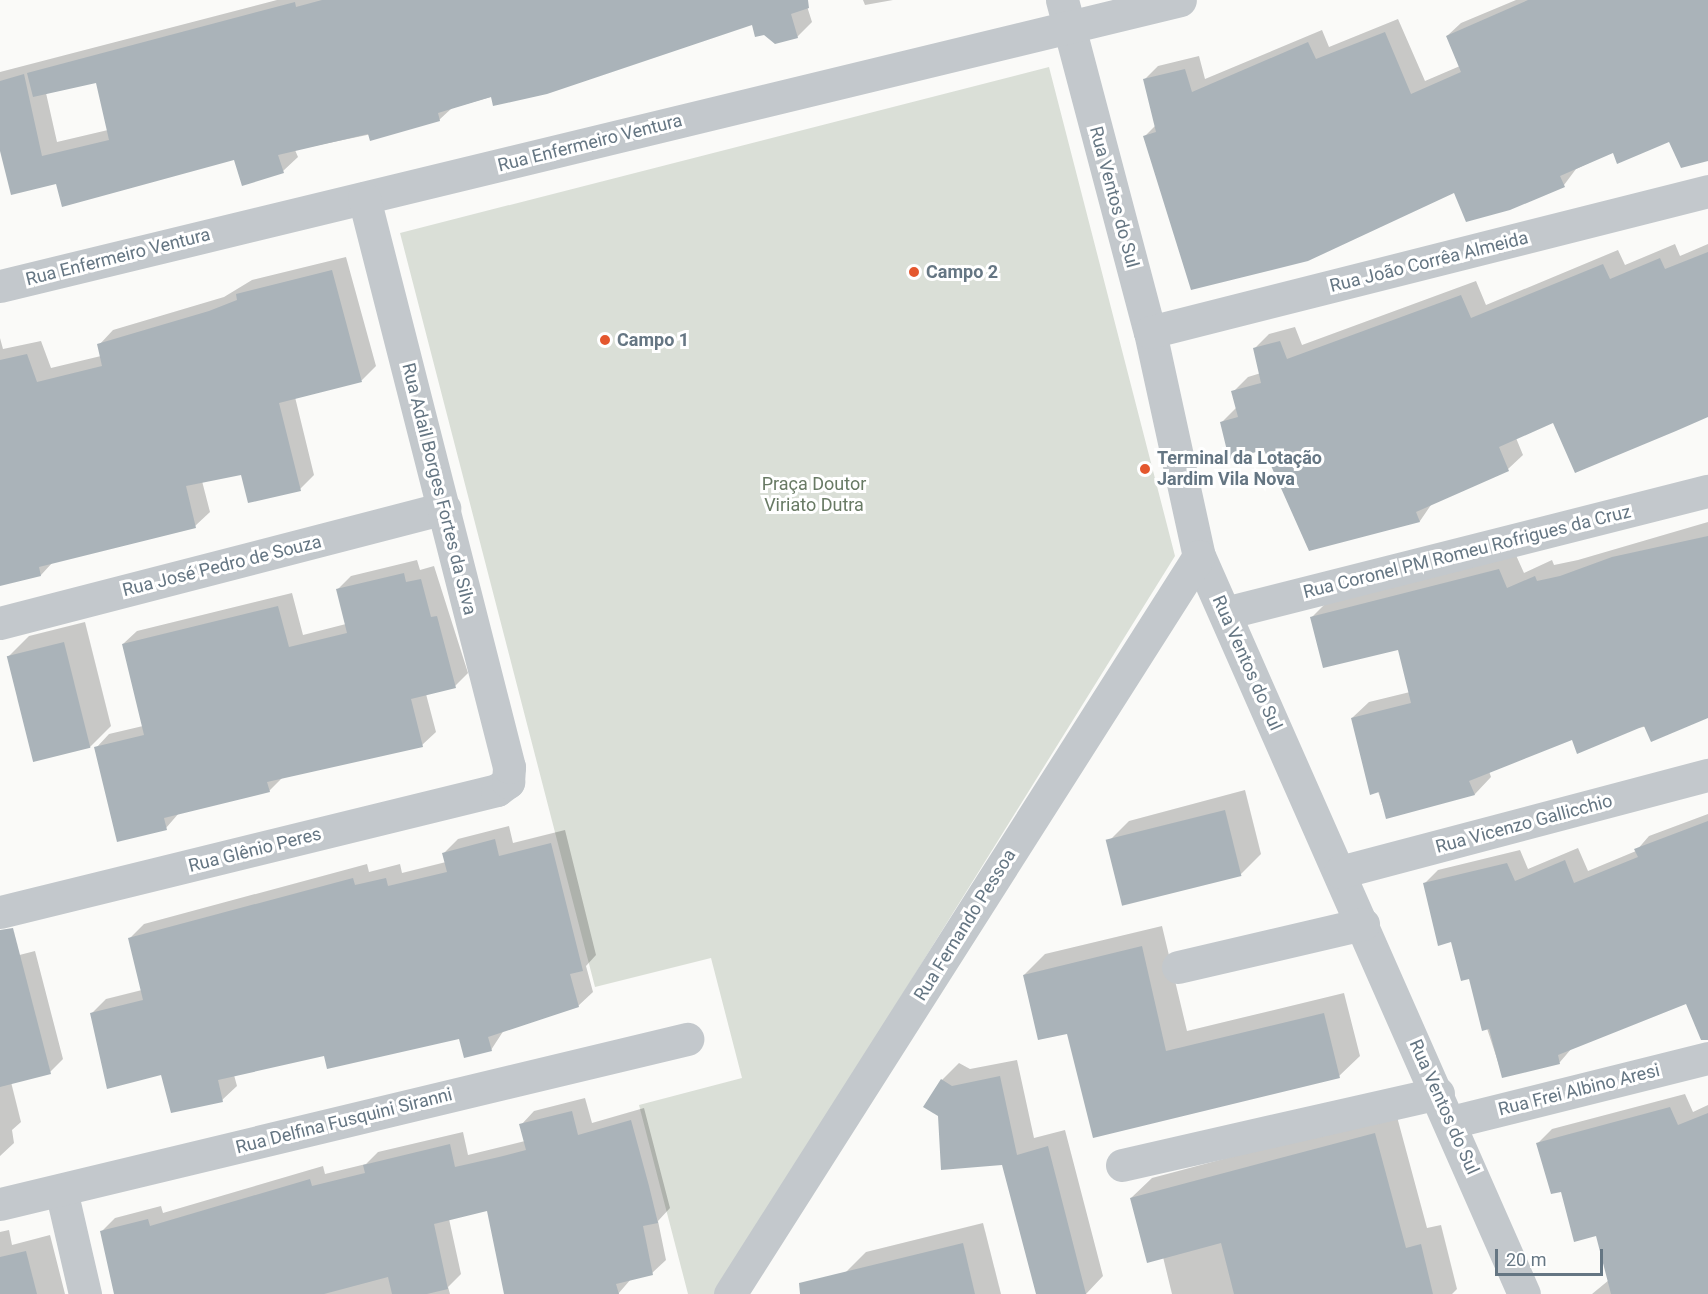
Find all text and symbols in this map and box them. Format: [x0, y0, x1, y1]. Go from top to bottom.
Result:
street label: Rua Enfermeiro Ventura [495, 110, 685, 176]
street label: Rua Ventos do Sul [1085, 124, 1143, 270]
street label: Rua Enfermeiro Ventura [23, 224, 213, 290]
street label: Rua João Corrêa Almeida [1328, 227, 1530, 297]
place label: Campo 2 [926, 261, 998, 283]
marker: Campo 2 [907, 265, 921, 279]
place label: Campo 1 [617, 329, 689, 351]
marker: Campo 1 [598, 333, 612, 347]
street label: Rua Adail Borges Fortes da Silva [397, 361, 481, 617]
place label: Terminal da Lotação Jardim Vila Nova [1157, 448, 1322, 490]
marker: Terminal da Lotação Jardim Vila Nova [1138, 462, 1152, 476]
park label: Praça Doutor Viriato Dutra [762, 474, 866, 516]
street label: Rua Coronel PM Romeu Rofrigues da Cruz [1301, 501, 1633, 603]
street label: Rua José Pedro de Souza [120, 531, 324, 601]
street label: Rua Ventos do Sul [1208, 592, 1286, 734]
street label: Rua Vicenzo Gallicchio [1433, 790, 1615, 858]
street label: Rua Glênio Peres [186, 823, 324, 877]
street label: Rua Fernando Pessoa [910, 845, 1020, 1005]
street label: Rua Ventos do Sul [1405, 1036, 1483, 1178]
street label: Rua Frei Albino Aresi [1496, 1060, 1662, 1120]
street label: Rua Delfina Fusquini Siranni [234, 1084, 454, 1158]
scale bar [1498, 1237, 1606, 1275]
text: 20 m [1506, 1249, 1546, 1270]

